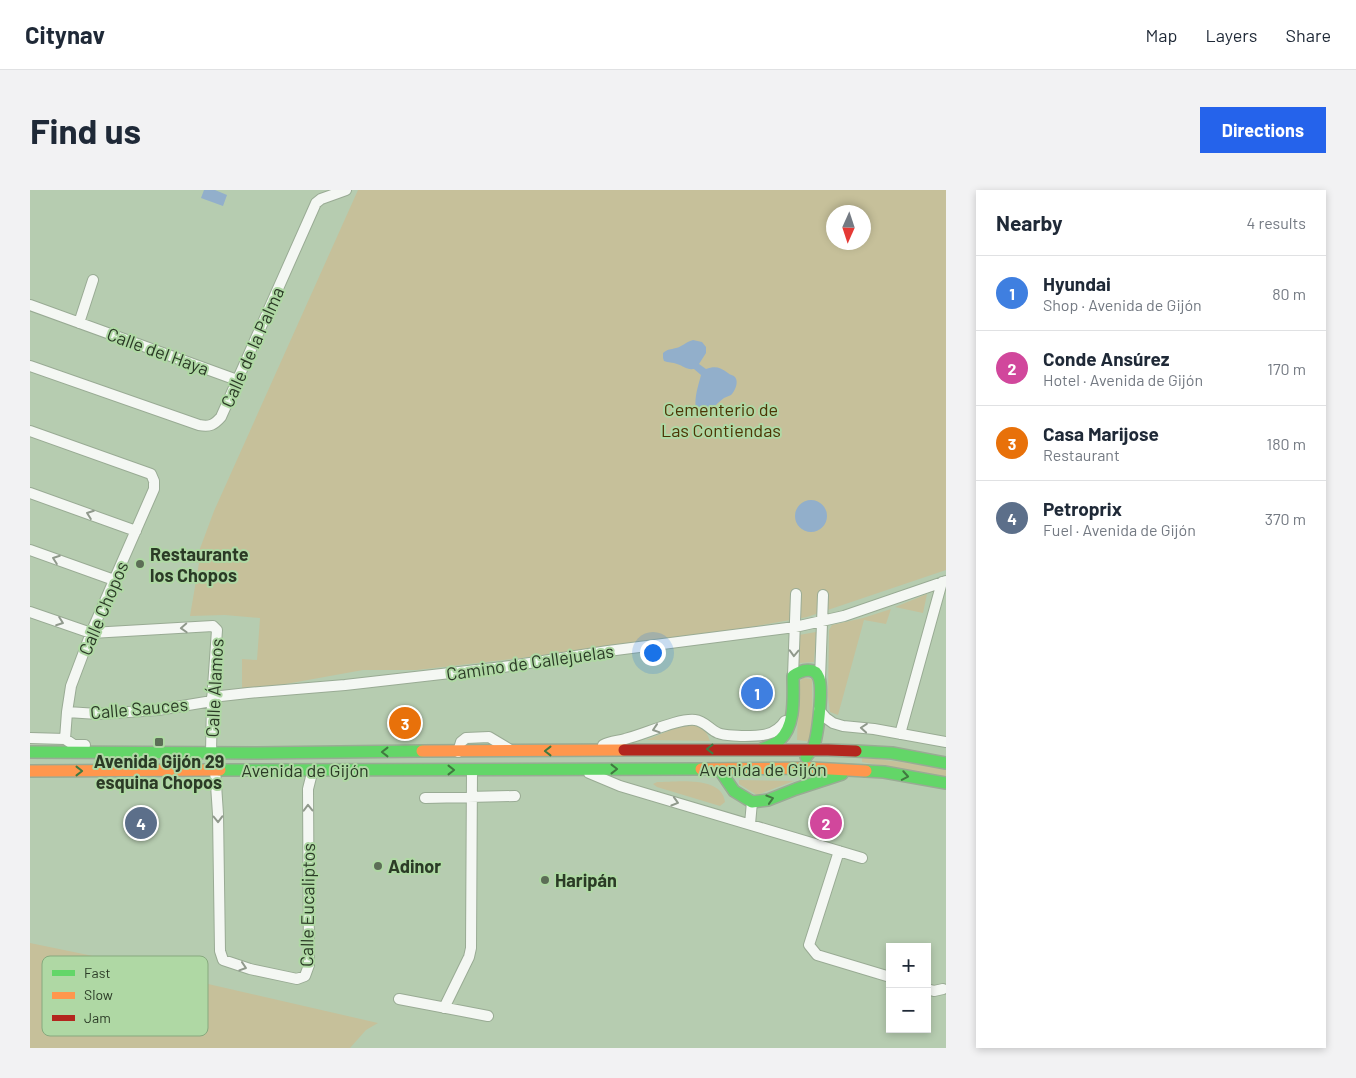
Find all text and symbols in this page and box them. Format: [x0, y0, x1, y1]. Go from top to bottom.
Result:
text: Citynav [25, 20, 105, 49]
text: Map [1145, 24, 1177, 46]
text: Layers [1205, 24, 1258, 46]
text: Share [1286, 24, 1331, 46]
button: Directions [1200, 107, 1326, 153]
text: Find us [30, 109, 141, 151]
north arrow [826, 205, 871, 250]
text: Nearby [996, 210, 1062, 235]
text: 4 results [1246, 213, 1306, 232]
text: Hyundai [1043, 272, 1111, 295]
street label: Calle de la Palma [216, 283, 288, 411]
text: 1 [1009, 284, 1015, 303]
text: 80 m [1272, 284, 1306, 303]
text: Shop · Avenida de Gijón [1043, 295, 1202, 314]
street label: Calle del Haya [104, 322, 212, 380]
text: Conde Ansúrez [1043, 347, 1170, 370]
text: 2 [1008, 359, 1016, 378]
text: 170 m [1267, 359, 1306, 378]
text: Hotel · Avenida de Gijón [1043, 370, 1203, 389]
park label: Cementerio de Las Contiendas [661, 398, 781, 441]
text: Casa Marijose [1043, 422, 1159, 445]
text: 3 [1008, 434, 1016, 453]
text: 180 m [1267, 434, 1306, 453]
text: Restaurant [1043, 445, 1120, 464]
text: Petroprix [1043, 497, 1122, 520]
text: 4 [1007, 509, 1017, 528]
text: 370 m [1265, 509, 1306, 528]
one-way arrow [86, 510, 95, 520]
text: Fuel · Avenida de Gijón [1043, 520, 1196, 539]
place label: Restaurante los Chopos [150, 543, 249, 586]
one-way arrow [52, 555, 60, 565]
street label: Calle Chopos [73, 558, 133, 658]
marker: Restaurante los Chopos [134, 558, 146, 570]
one-way arrow [56, 616, 64, 626]
one-way arrow [180, 622, 188, 633]
street label: Calle Álamos [200, 638, 228, 738]
street label: Camino de Callejuelas [445, 639, 615, 685]
your location [640, 640, 666, 666]
one-way arrow [789, 650, 799, 657]
pin: 1 [741, 674, 773, 712]
street label: Calle Sauces [89, 693, 189, 723]
pin: 3 [389, 704, 421, 742]
one-way arrow [859, 723, 867, 734]
one-way arrow [652, 724, 661, 734]
marker: Avenida Gijón 29 esquina Chopos [153, 736, 165, 748]
one-way arrow [706, 744, 714, 754]
one-way arrow [544, 746, 552, 756]
one-way arrow [381, 747, 389, 757]
place label: Avenida Gijón 29 esquina Chopos [94, 750, 224, 793]
street label: Avenida de Gijón [699, 758, 827, 780]
street label: Avenida de Gijón [241, 759, 369, 781]
one-way arrow [610, 764, 618, 774]
one-way arrow [448, 765, 455, 775]
one-way arrow [75, 766, 83, 776]
one-way arrow [901, 771, 910, 781]
one-way arrow [766, 794, 774, 804]
one-way arrow [670, 797, 679, 807]
pin: 4 [125, 804, 157, 842]
one-way arrow [303, 804, 313, 812]
pin: 2 [810, 804, 842, 842]
one-way arrow [213, 815, 224, 823]
street label: Calle Eucaliptos [295, 843, 319, 967]
place label: Adinor [388, 855, 441, 877]
marker: Adinor [372, 860, 384, 872]
place label: Haripán [555, 869, 617, 891]
marker: Haripán [539, 874, 551, 886]
map controls [886, 943, 931, 1033]
button: + [886, 943, 931, 988]
legend [42, 956, 208, 1036]
one-way arrow [238, 961, 247, 971]
text: Fast [84, 964, 110, 981]
text: Slow [84, 986, 113, 1003]
button: − [886, 988, 931, 1033]
text: Jam [84, 1009, 111, 1026]

